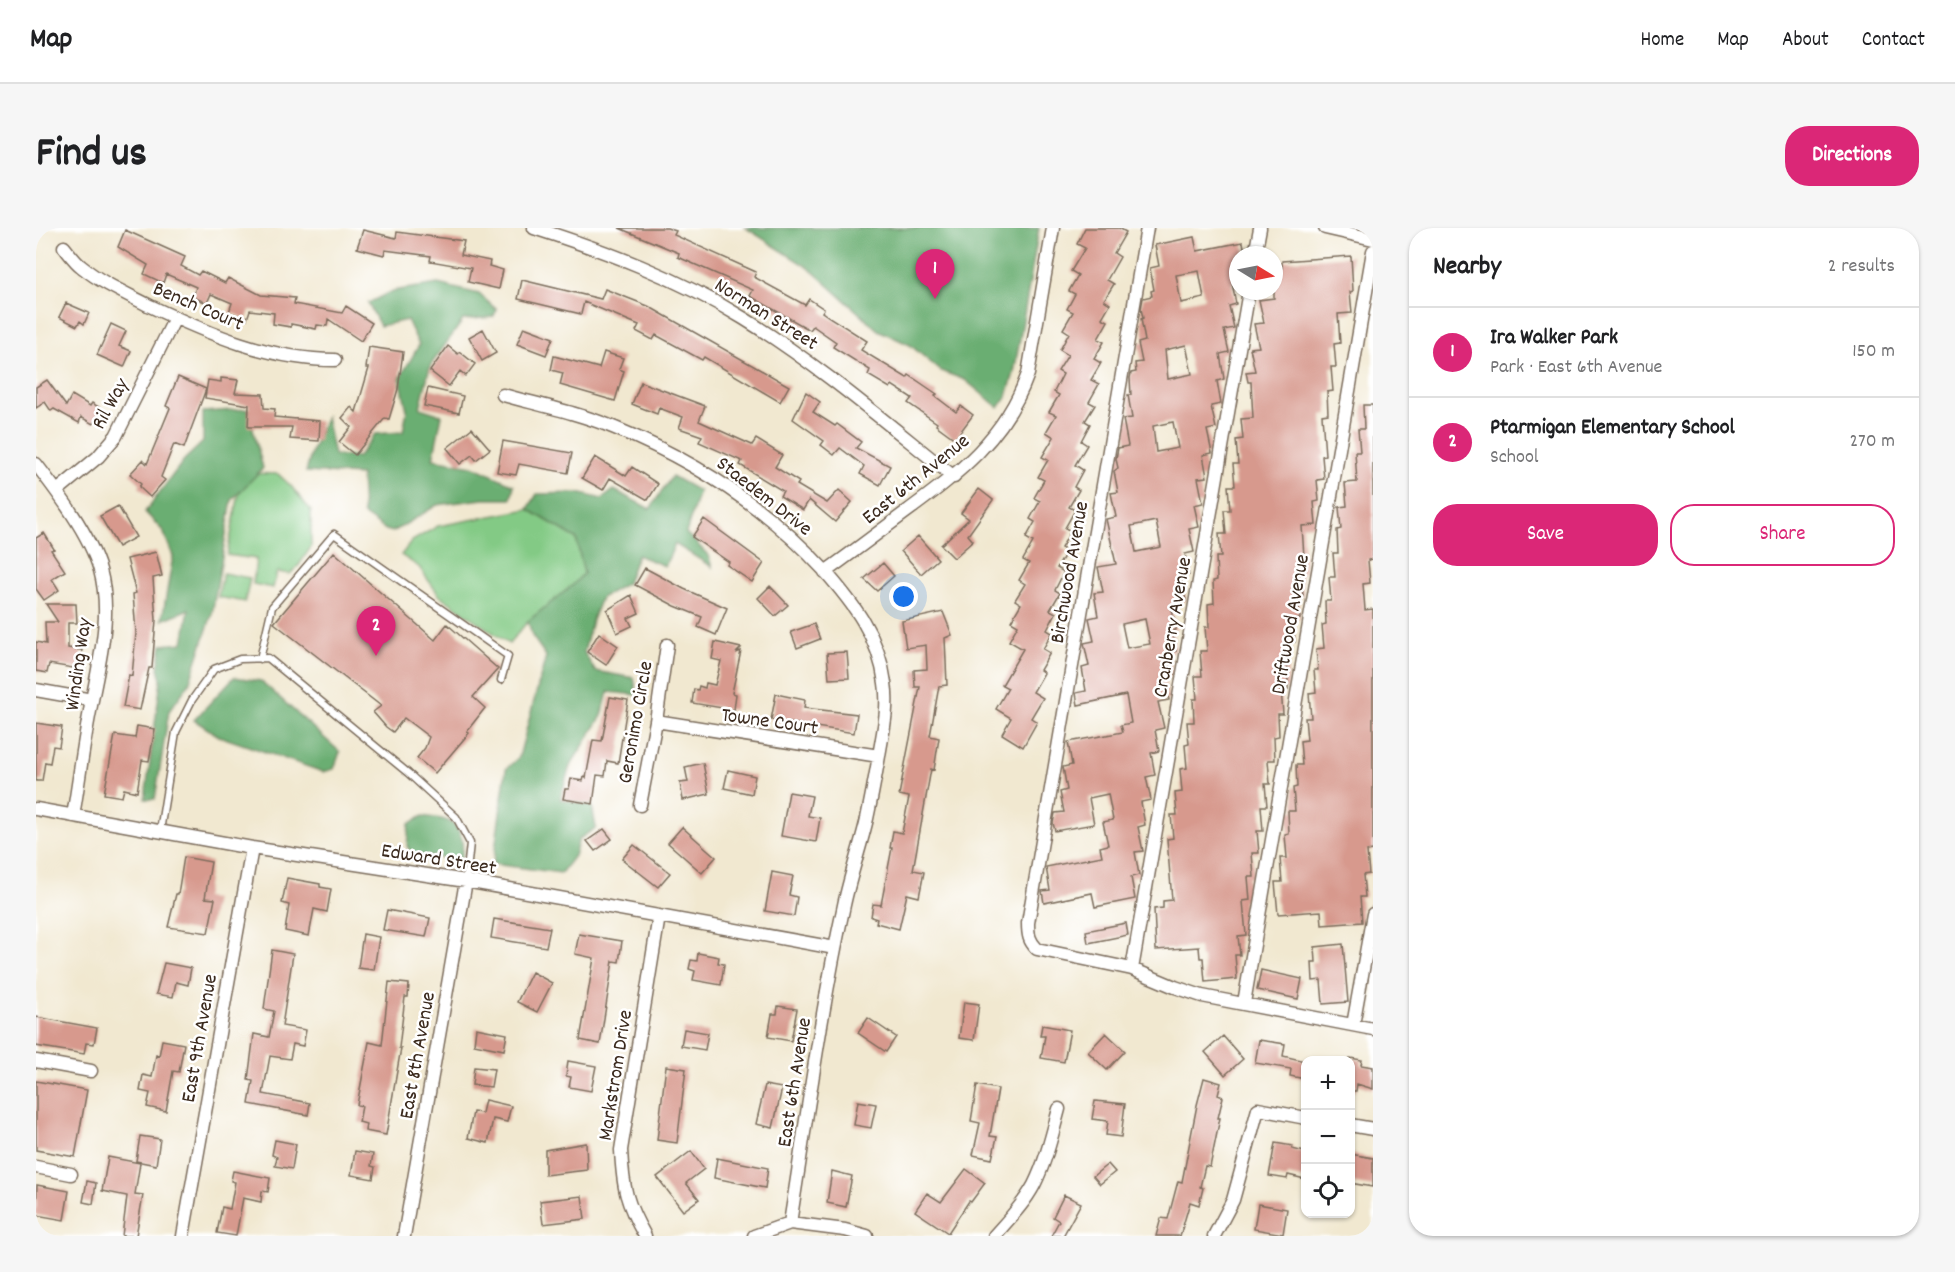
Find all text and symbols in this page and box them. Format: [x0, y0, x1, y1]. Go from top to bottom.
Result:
text: Map [30, 21, 72, 61]
text: Home [1640, 26, 1684, 56]
text: Map [1717, 26, 1749, 56]
text: About [1782, 26, 1829, 56]
text: Contact [1862, 26, 1925, 56]
text: Find us [36, 126, 147, 186]
button: Directions [1785, 126, 1919, 186]
north arrow [1229, 246, 1283, 300]
text: Nearby [1433, 249, 1501, 286]
pin: 1 [916, 250, 954, 299]
text: 2 results [1828, 253, 1895, 281]
street label: Norman Street [708, 272, 823, 359]
street label: Bench Court [148, 275, 248, 340]
text: Ira Walker Park [1490, 323, 1618, 354]
text: 1 [1450, 338, 1455, 366]
text: 150 m [1852, 338, 1895, 366]
text: Park · East 6th Avenue [1490, 354, 1662, 382]
street label: Ril Way [85, 373, 138, 435]
text: Ptarmigan Elementary School [1490, 413, 1735, 444]
street label: East 6th Avenue [857, 428, 977, 533]
text: 2 [1448, 428, 1457, 456]
text: 270 m [1849, 428, 1895, 456]
text: School [1490, 444, 1539, 472]
street label: Staedem Drive [709, 450, 818, 545]
street label: Birchwood Avenue [1044, 499, 1098, 646]
button: Save [1433, 504, 1658, 566]
button: Share [1670, 504, 1895, 566]
street label: Driftwood Avenue [1265, 552, 1319, 697]
street label: Cranberry Avenue [1147, 555, 1201, 700]
your location [889, 582, 918, 611]
pin: 2 [356, 606, 396, 656]
street label: Winding Way [59, 616, 101, 713]
street label: Geronimo Circle [611, 659, 662, 786]
street label: Towne Court [719, 701, 820, 745]
street label: Edward Street [379, 837, 499, 885]
street label: East 9th Avenue [175, 972, 227, 1105]
street label: East 8th Avenue [393, 989, 445, 1122]
street label: Markstrom Drive [592, 1008, 642, 1143]
street label: East 6th Avenue [771, 1016, 821, 1149]
map controls [1301, 1056, 1355, 1218]
button: + [1301, 1056, 1355, 1110]
button: − [1301, 1110, 1355, 1164]
button: locate [1301, 1164, 1355, 1218]

